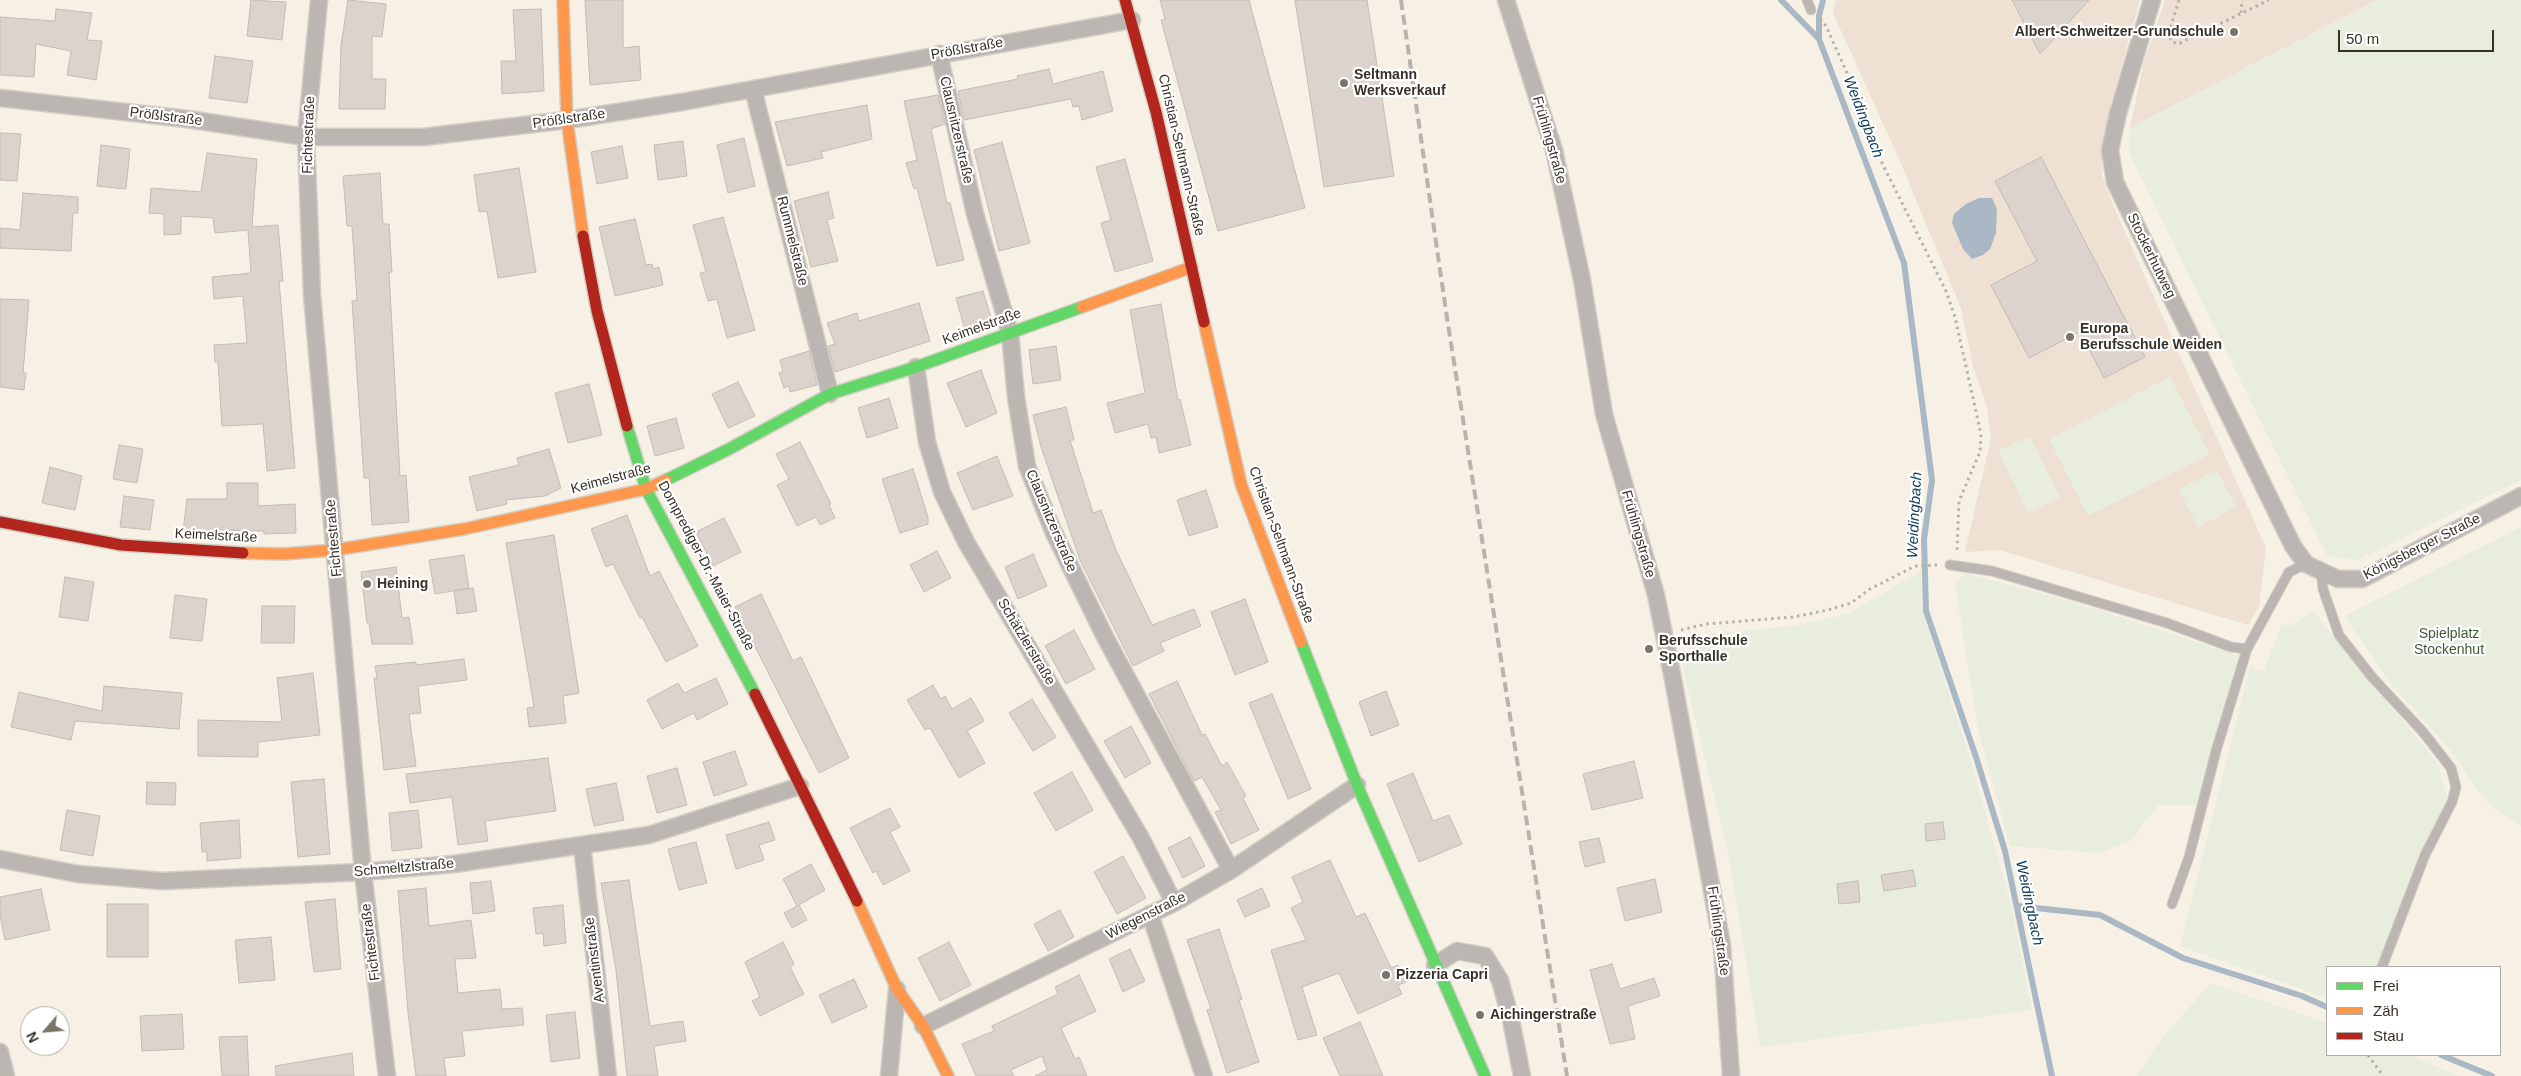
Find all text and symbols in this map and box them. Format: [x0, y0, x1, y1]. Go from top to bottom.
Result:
scale bar [2341, 20, 2497, 52]
place label: Albert-Schweitzer-Grundschule [2015, 24, 2224, 40]
marker: Albert-Schweitzer-Grundschule [2228, 26, 2240, 38]
text: 50 m [2346, 30, 2379, 47]
street label: Prößlstraße [930, 34, 1004, 64]
place label: Seltmann Werksverkauf [1354, 67, 1446, 100]
street label: Christian-Seltmann-Straße [1154, 72, 1208, 238]
water label: Weidingbach [1839, 73, 1887, 161]
street label: Clausnitzerstraße [935, 75, 977, 185]
marker: Seltmann Werksverkauf [1338, 77, 1350, 89]
street label: Frühlingstraße [1528, 94, 1570, 186]
street label: Fichtestraße [299, 96, 319, 174]
street label: Prößlstraße [129, 104, 203, 130]
street label: Prößlstraße [532, 106, 606, 132]
street label: Rummelstraße [773, 194, 811, 288]
street label: Stockerhutweg [2123, 211, 2179, 301]
street label: Keimelstraße [940, 305, 1024, 349]
place label: Europa Berufsschule Weiden [2080, 321, 2222, 354]
marker: Europa Berufsschule Weiden [2064, 331, 2076, 343]
street label: Keimelstraße [569, 460, 653, 498]
street label: Christian-Seltmann-Straße [1245, 464, 1317, 626]
street label: Clausnitzerstraße [1022, 467, 1080, 575]
water label: Weidingbach [1904, 471, 1926, 559]
street label: Domprediger-Dr.-Maier-Straße [654, 478, 758, 654]
street label: Frühlingstraße [1617, 488, 1659, 580]
street label: Fichtestraße [322, 499, 346, 577]
street label: Königsberger Straße [2361, 510, 2483, 584]
street label: Keimelstraße [174, 525, 258, 547]
place label: Heining [377, 576, 428, 592]
marker: Heining [361, 578, 373, 590]
street label: Schätzlerstraße [994, 596, 1058, 688]
park label: Spielplatz Stockenhut [2414, 626, 2484, 658]
place label: Berufsschule Sporthalle [1659, 633, 1748, 666]
marker: Berufsschule Sporthalle [1643, 643, 1655, 655]
street label: Schmeltzlstraße [353, 855, 455, 881]
water label: Weidingbach [2011, 859, 2047, 947]
street label: Frühlingstraße [1703, 885, 1733, 977]
street label: Wiegenstraße [1103, 889, 1189, 943]
street label: Fichtestraße [358, 902, 384, 982]
street label: Aventinstraße [581, 916, 609, 1004]
legend [2326, 966, 2501, 1056]
place label: Pizzeria Capri [1396, 967, 1488, 983]
marker: Pizzeria Capri [1380, 969, 1392, 981]
text: Frei [2373, 977, 2399, 994]
text: Zäh [2373, 1002, 2399, 1019]
north arrow [20, 1006, 70, 1056]
place label: Aichingerstraße [1490, 1007, 1597, 1023]
marker: Aichingerstraße [1474, 1009, 1486, 1021]
text: Stau [2373, 1027, 2404, 1044]
text: N [23, 1029, 42, 1045]

